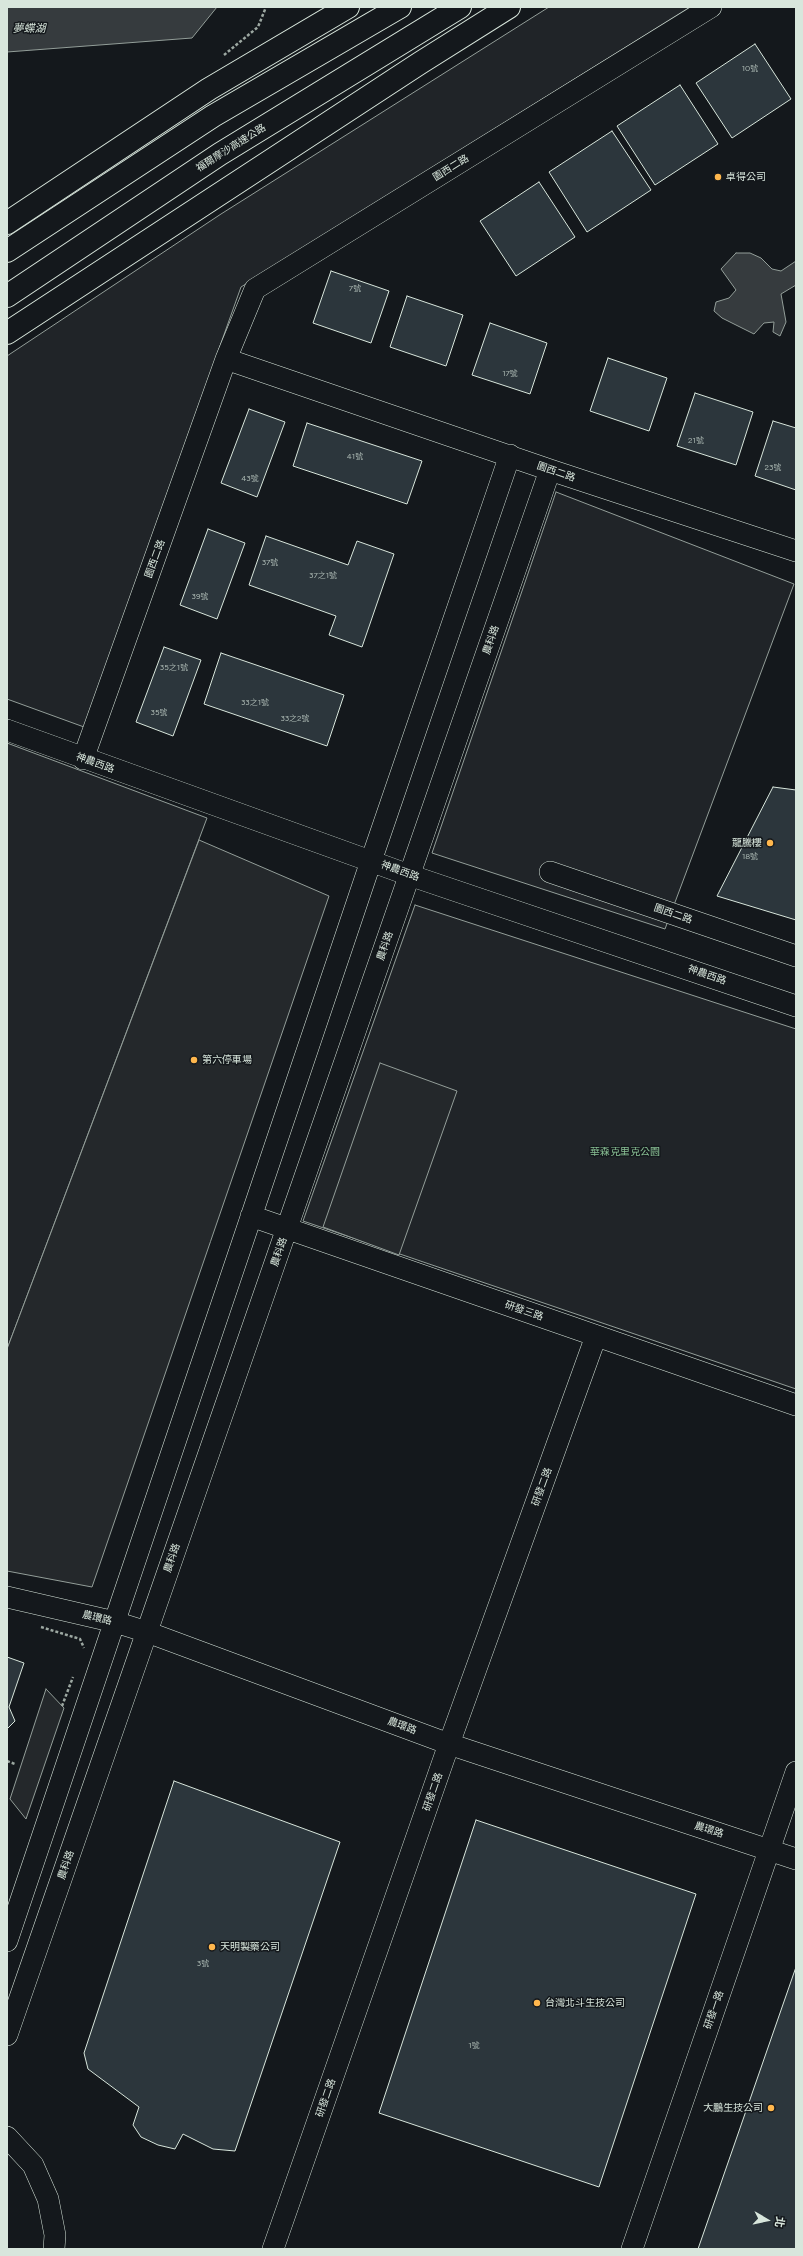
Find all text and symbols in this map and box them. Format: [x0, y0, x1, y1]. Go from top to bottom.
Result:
water label: 夢蝶湖 [13, 22, 45, 36]
house number: 10號 [742, 64, 758, 74]
street label: 福爾摩沙高速公路 [194, 122, 268, 174]
street label: 園西二路 [431, 152, 471, 184]
place label: 卓得公司 [726, 171, 766, 183]
marker: 卓得公司 [713, 172, 723, 182]
house number: 7號 [349, 284, 361, 294]
house number: 17號 [502, 369, 518, 379]
house number: 21號 [688, 436, 704, 446]
house number: 41號 [347, 452, 363, 462]
street label: 園西二路 [535, 460, 577, 484]
house number: 23號 [765, 463, 781, 473]
house number: 43號 [241, 474, 259, 484]
street label: 園西二路 [143, 538, 167, 580]
house number: 37號 [262, 558, 278, 568]
house number: 37之1號 [309, 571, 337, 581]
house number: 39號 [192, 592, 208, 602]
street label: 農科路 [480, 624, 502, 656]
house number: 35之1號 [160, 663, 188, 673]
house number: 33之1號 [241, 698, 269, 708]
house number: 35號 [151, 708, 167, 718]
house number: 33之2號 [280, 714, 310, 724]
street label: 神農西路 [74, 751, 116, 775]
place label: 龍騰樓 [732, 837, 762, 849]
marker: 龍騰樓 [765, 838, 775, 848]
house number: 18號 [742, 852, 758, 862]
street label: 神農西路 [379, 859, 421, 883]
street label: 園西二路 [652, 902, 694, 926]
street label: 農科路 [374, 930, 396, 962]
street label: 神農西路 [686, 963, 728, 987]
place label: 第六停車場 [202, 1054, 252, 1066]
marker: 第六停車場 [189, 1055, 199, 1065]
park label: 華森克里克公園 [590, 1146, 660, 1158]
street label: 農科路 [268, 1236, 290, 1268]
street label: 研發三路 [503, 1299, 545, 1323]
street label: 研發二路 [530, 1466, 554, 1508]
street label: 農科路 [161, 1542, 183, 1574]
street label: 農環路 [81, 1609, 113, 1627]
street label: 農環路 [386, 1715, 418, 1737]
street label: 研發二路 [421, 1771, 445, 1813]
street label: 農環路 [693, 1820, 725, 1840]
street label: 農科路 [55, 1849, 77, 1881]
place label: 天明製藥公司 [220, 1941, 280, 1953]
marker: 天明製藥公司 [207, 1942, 217, 1952]
house number: 3號 [197, 1959, 209, 1969]
street label: 研發一路 [702, 1989, 726, 2031]
place label: 台灣北斗生技公司 [545, 1997, 625, 2009]
marker: 台灣北斗生技公司 [532, 1998, 542, 2008]
house number: 1號 [468, 2041, 480, 2051]
street label: 研發二路 [314, 2077, 338, 2119]
place label: 大鵬生技公司 [703, 2102, 763, 2114]
marker: 大鵬生技公司 [766, 2103, 776, 2113]
north arrow [747, 2200, 787, 2240]
text: 北 [772, 2216, 787, 2228]

